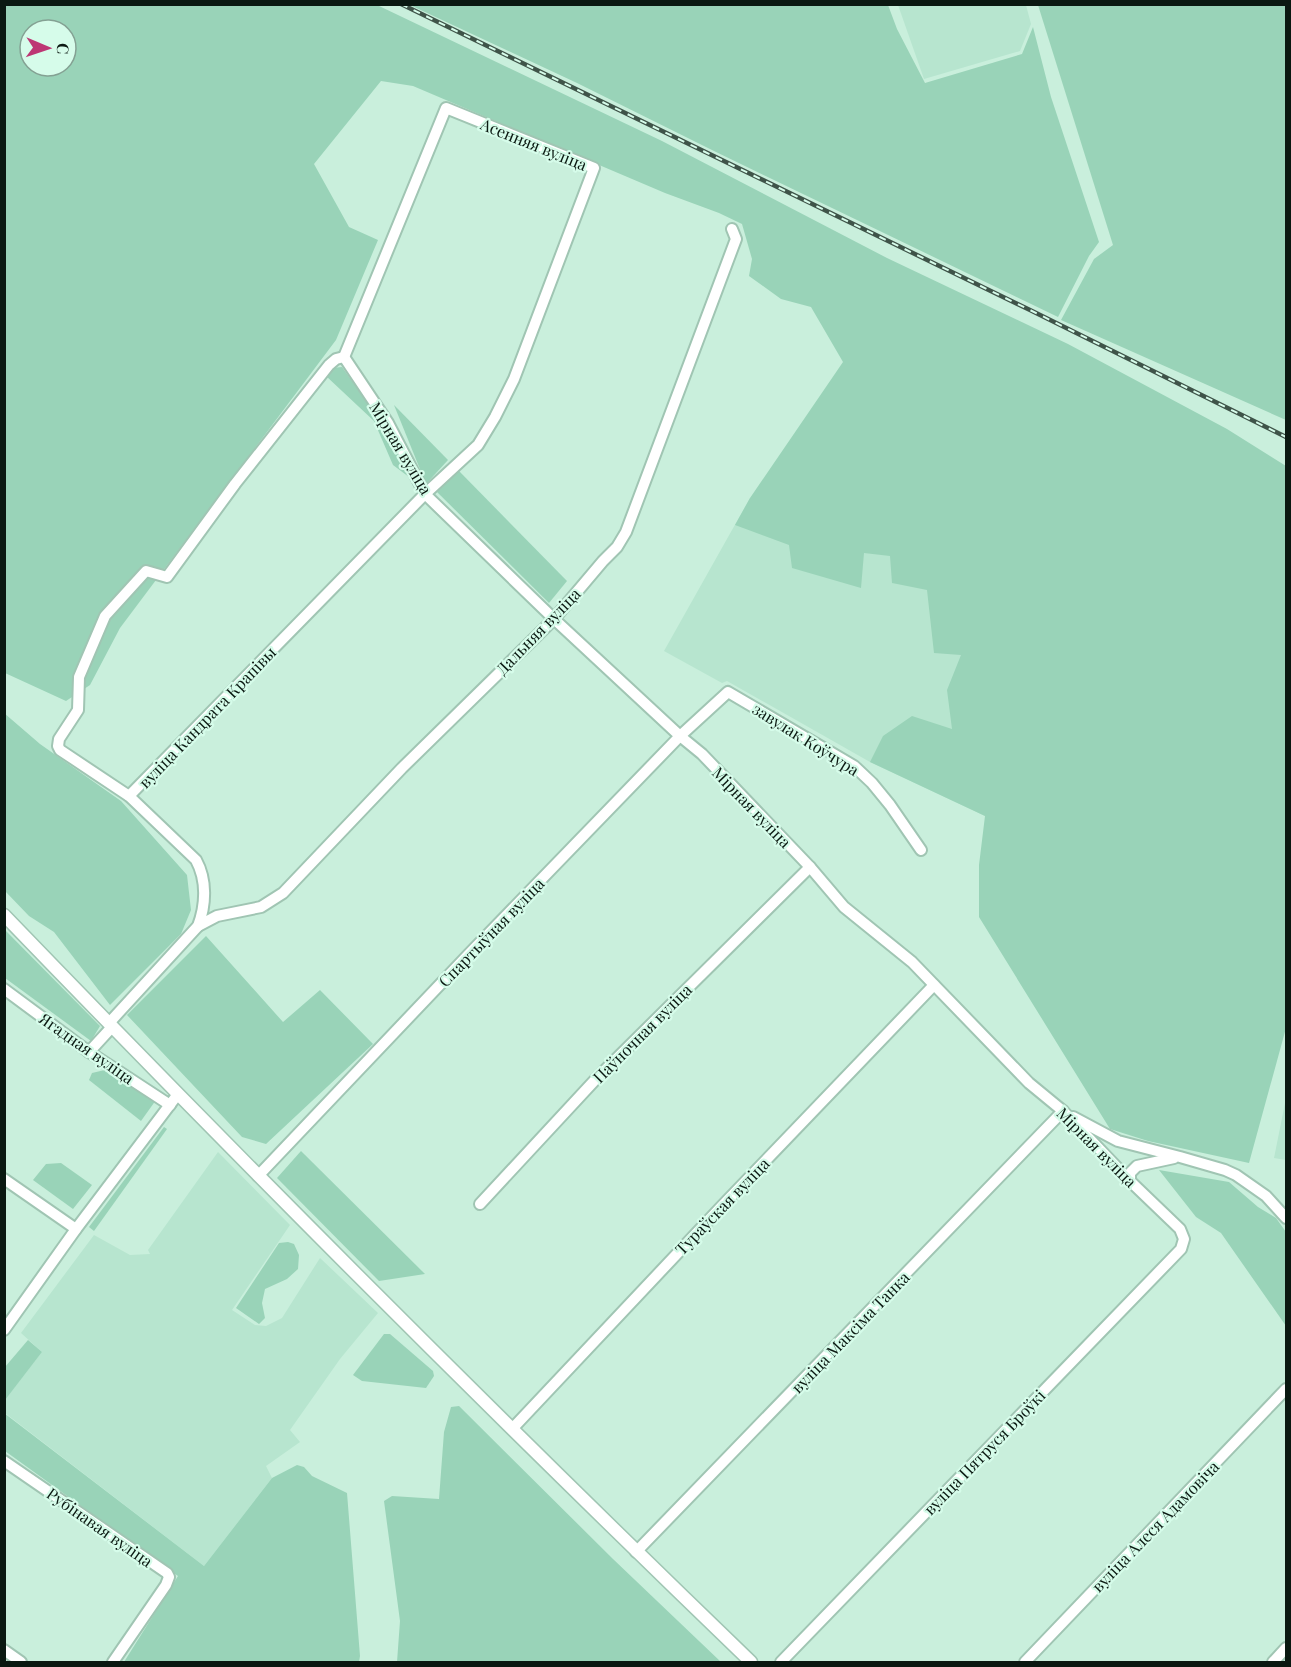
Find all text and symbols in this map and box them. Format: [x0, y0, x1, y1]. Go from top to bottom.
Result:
north arrow [18, 18, 78, 78]
text: С [53, 43, 74, 55]
street label: Асенняя вуліца [477, 113, 590, 175]
street label: Мірная вуліца [365, 398, 437, 498]
street label: Дальняя вуліца [491, 583, 585, 679]
street label: вуліца Кандрата Крапівы [134, 642, 280, 792]
street label: завулак Коўчура [749, 698, 863, 780]
street label: Мірная вуліца [708, 762, 796, 852]
street label: Спартыўная вуліца [433, 873, 549, 991]
street label: Паўночная вуліца [588, 979, 696, 1087]
street label: Ягадная вуліца [35, 1007, 139, 1088]
street label: Мірная вуліца [1053, 1103, 1141, 1191]
street label: Тураўская вуліца [670, 1153, 774, 1259]
street label: вуліца Максіма Танка [786, 1267, 914, 1397]
street label: вуліца Пятруся Броўкі [919, 1385, 1050, 1519]
street label: вуліца Алеся Адамовіча [1087, 1456, 1223, 1596]
street label: Рубінавая вуліца [43, 1483, 157, 1571]

